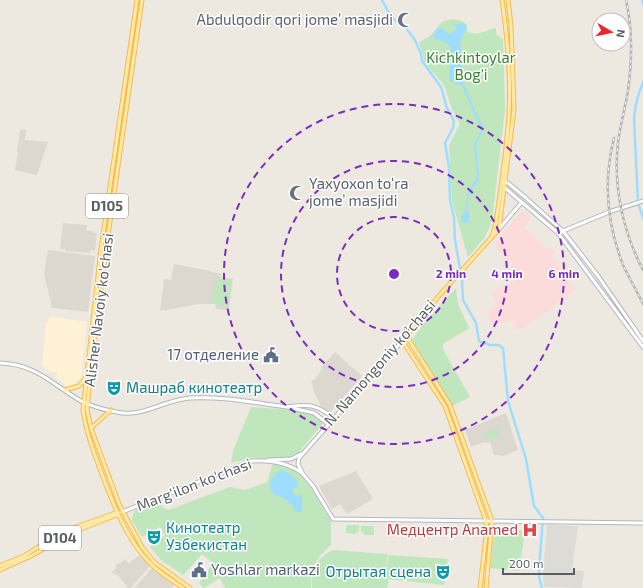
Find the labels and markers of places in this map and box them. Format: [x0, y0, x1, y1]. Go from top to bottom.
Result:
place label: Abdulqodir qori jome’ masjidi [197, 10, 393, 29]
mosque icon: Abdulqodir qori jome’ masjidi [396, 11, 414, 29]
place label: Yaxyoxon to‘ra jome’ masjidi [309, 174, 409, 210]
mosque icon: Yaxyoxon to‘ra jome’ masjidi [288, 184, 306, 202]
centre of rings [387, 267, 401, 281]
place label: 17 отделение [167, 345, 259, 363]
public building icon: 17 отделение [262, 346, 280, 364]
place label: Машраб кинотеатр [126, 378, 262, 396]
theatre icon: Машраб кинотеатр [105, 379, 123, 397]
place label: Кинотеатр Узбекистан [166, 518, 247, 553]
place label: Медцентр Anamed [387, 520, 518, 538]
hospital icon: Медцентр Anamed [521, 521, 539, 539]
theatre icon: Кинотеатр Узбекистан [145, 528, 163, 546]
place label: Yoshlar markazi [211, 560, 320, 578]
public building icon: Yoshlar markazi [190, 561, 208, 579]
place label: Отрытая сцена [326, 562, 431, 580]
theatre icon: Отрытая сцена [434, 563, 452, 581]

